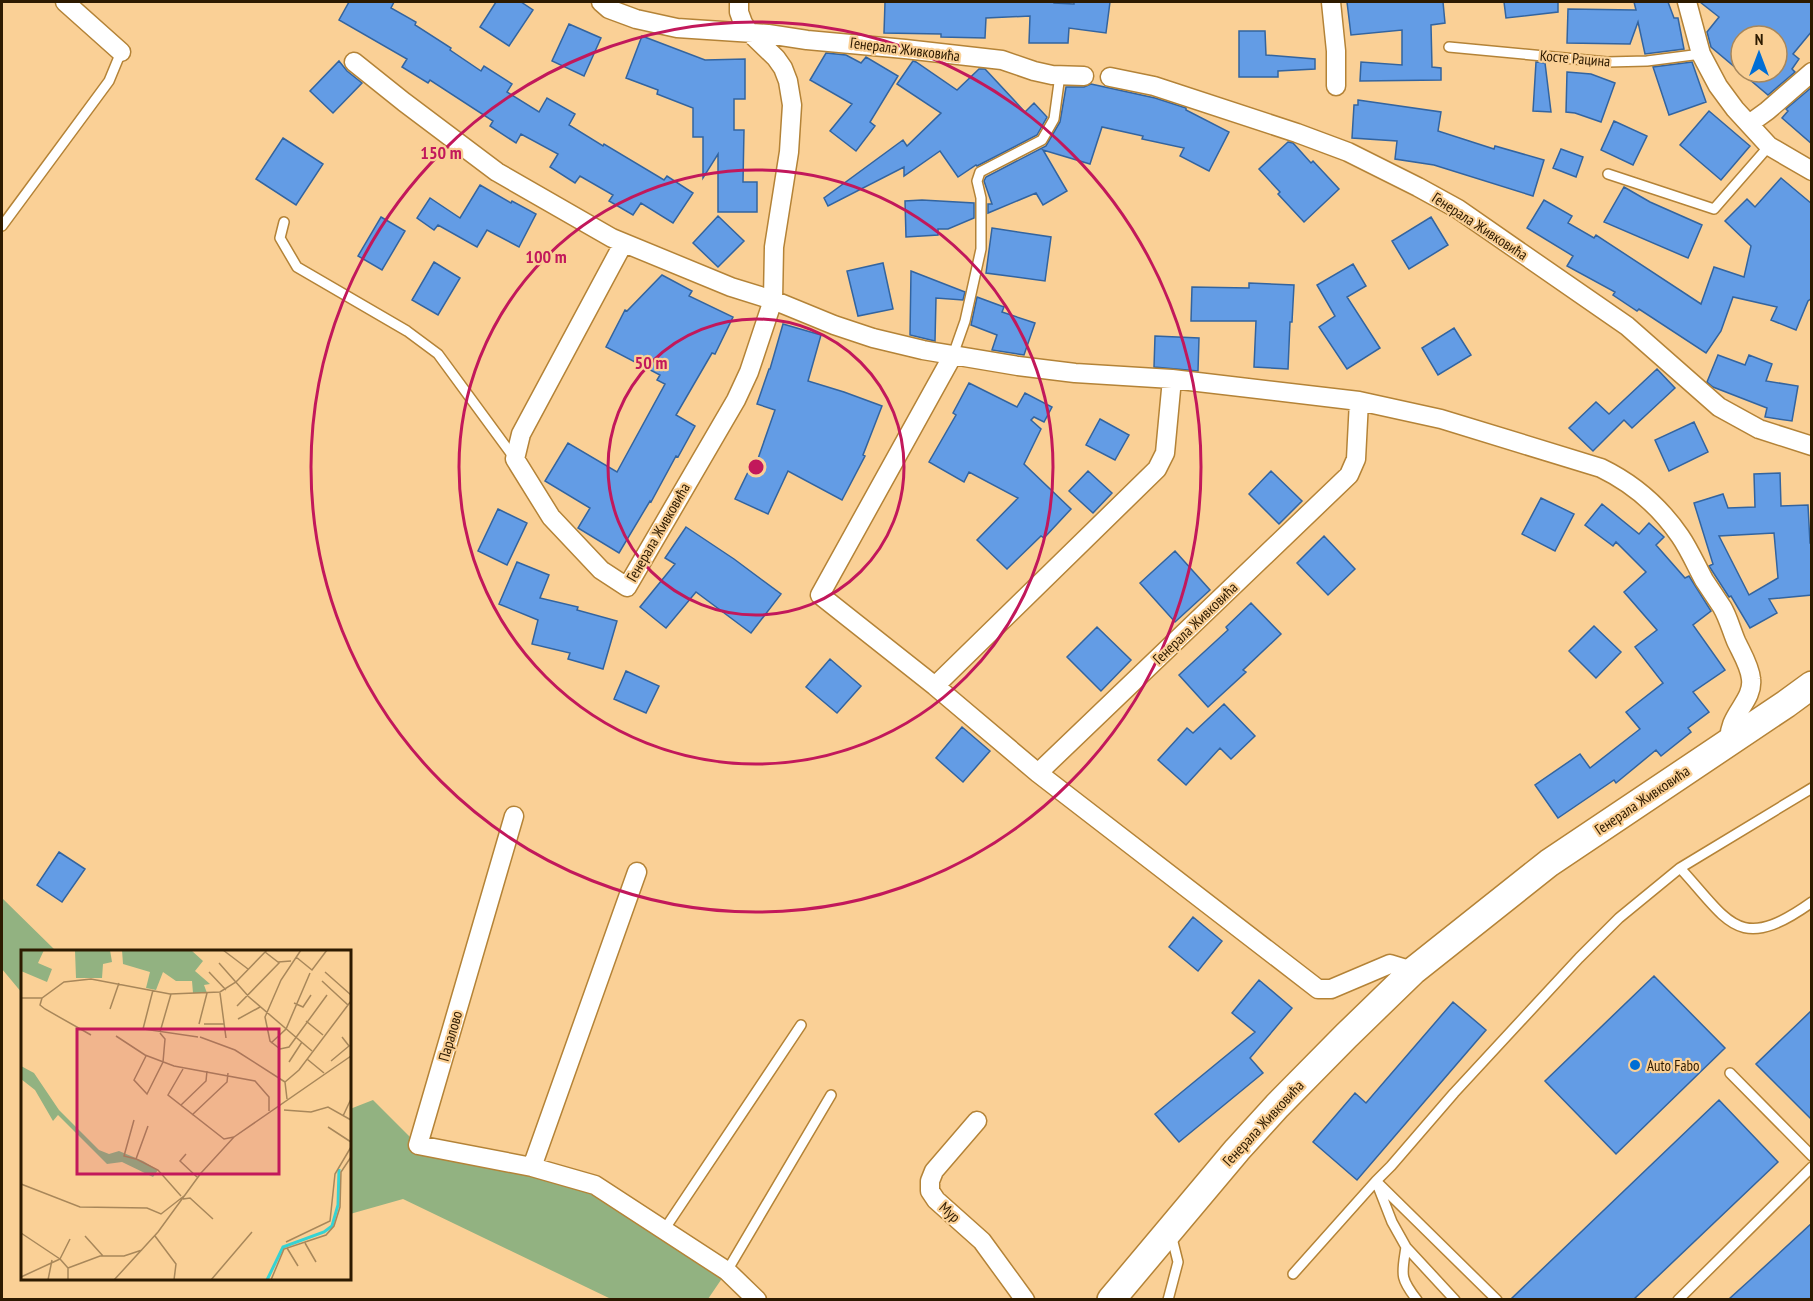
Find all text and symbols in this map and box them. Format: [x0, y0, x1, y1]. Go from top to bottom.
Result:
north arrow [1729, 24, 1789, 84]
text: N [1755, 29, 1763, 49]
street label: Генерала Живковића [849, 33, 961, 65]
street label: Косте Рацина [1539, 45, 1611, 71]
text: 150 m [420, 141, 462, 164]
street label: Генерала Живковића [1428, 188, 1532, 264]
text: 100 m [525, 245, 567, 268]
text: 50 m [635, 351, 667, 374]
centre of rings [746, 457, 766, 477]
street label: Генерала Живковића [622, 479, 694, 585]
street label: Генерала Живковића [1149, 578, 1241, 668]
street label: Генерала Живковића [1591, 761, 1693, 839]
inset map [21, 950, 351, 1280]
street label: Паралово [434, 1009, 466, 1063]
place label: Auto Fabo [1647, 1056, 1699, 1075]
marker: Auto Fabo [1628, 1058, 1642, 1072]
street label: Генерала Живковића [1218, 1076, 1308, 1170]
street label: Мур [936, 1198, 964, 1226]

